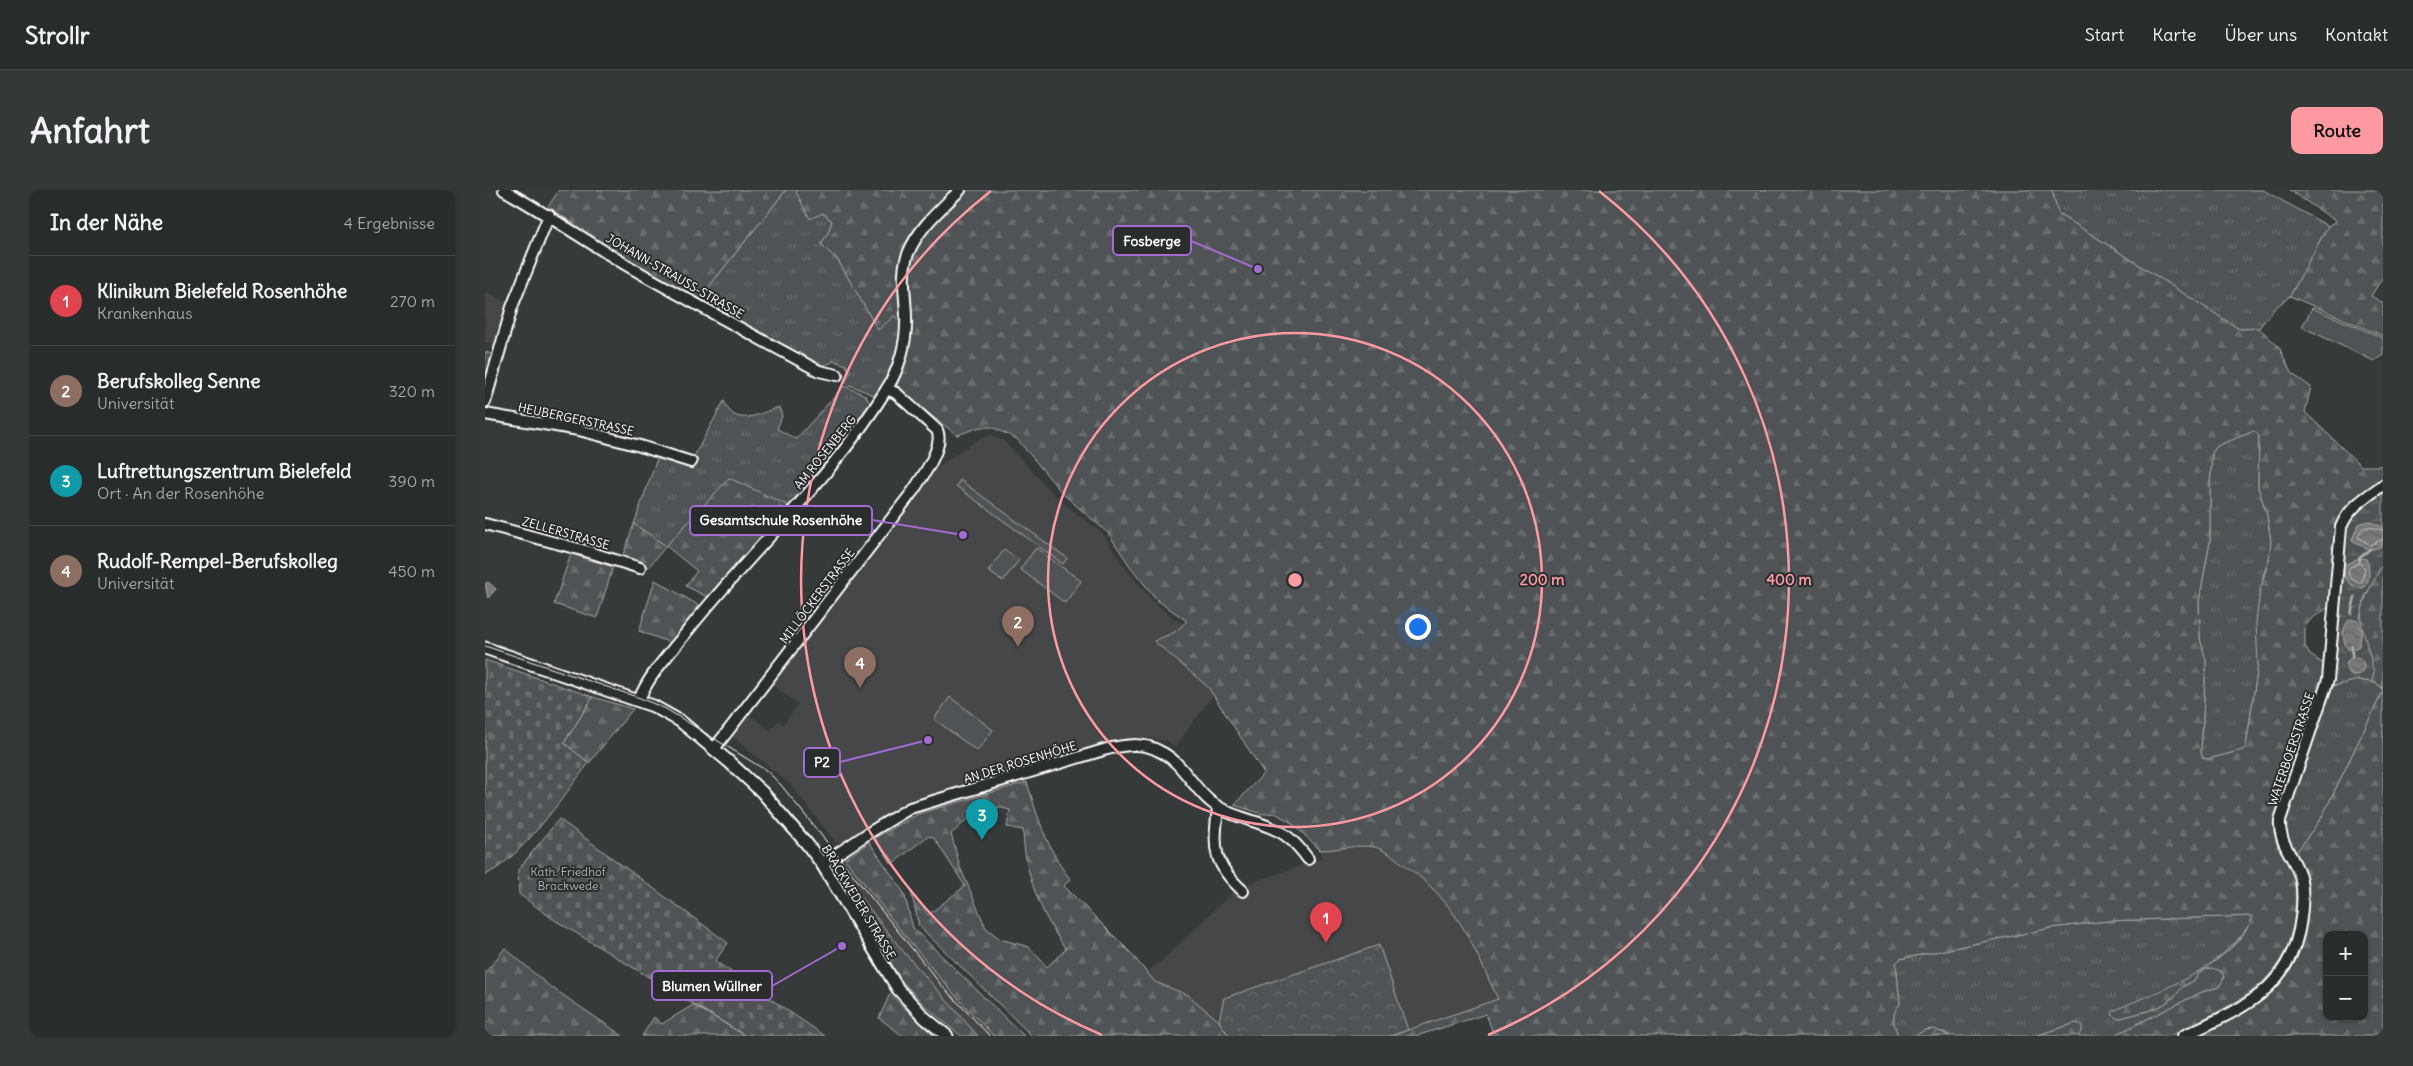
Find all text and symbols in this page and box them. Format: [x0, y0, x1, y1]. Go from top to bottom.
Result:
text: Strollr [25, 20, 90, 50]
text: Start [2085, 23, 2124, 46]
text: Karte [2152, 23, 2197, 46]
text: Über uns [2225, 23, 2297, 46]
text: Kontakt [2325, 23, 2388, 46]
button: Route [2291, 107, 2383, 154]
text: Anfahrt [30, 108, 150, 152]
text: In der Nähe [50, 209, 163, 236]
text: 4 Ergebnisse [344, 213, 435, 233]
callout: Fosberge [1113, 226, 1191, 255]
street label: JOHANN-STRAUSS-STRASSE [603, 230, 747, 322]
text: Fosberge [1123, 232, 1181, 250]
text: Klinikum Bielefeld Rosenhöhe [97, 279, 347, 303]
text: 1 [63, 291, 69, 311]
text: 270 m [390, 291, 435, 311]
text: Krankenhaus [97, 303, 192, 323]
text: Berufskolleg Senne [97, 369, 261, 393]
text: 2 [62, 381, 70, 401]
text: 320 m [389, 381, 435, 401]
text: Universität [97, 393, 174, 413]
street label: HEUBERGERSTRASSE [517, 399, 635, 439]
street label: AM ROSENBERG [791, 412, 859, 492]
text: Luftrettungszentrum Bielefeld [97, 459, 352, 483]
text: 3 [61, 471, 71, 491]
text: 390 m [388, 471, 435, 491]
text: Ort · An der Rosenhöhe [97, 483, 264, 503]
callout: Gesamtschule Rosenhöhe [690, 506, 872, 535]
text: Gesamtschule Rosenhöhe [700, 511, 863, 529]
street label: ZELLERSTRASSE [521, 513, 611, 553]
street label: MILLÖCKERSTRASSE [776, 545, 858, 647]
text: Rudolf-Rempel-Berufskolleg [97, 549, 338, 573]
text: 4 [61, 561, 71, 581]
text: 450 m [388, 561, 435, 581]
text: 200 m [1520, 570, 1564, 589]
text: 400 m [1766, 570, 1812, 589]
centre of rings [1286, 571, 1304, 589]
text: Universität [97, 573, 174, 593]
pin: 2 [1002, 606, 1034, 647]
your location [1405, 614, 1431, 640]
pin: 4 [844, 647, 876, 688]
street label: WATERBOERSTRASSE [2264, 690, 2318, 808]
street label: AN DER ROSENHÖHE [962, 738, 1078, 786]
callout: P2 [804, 748, 840, 777]
text: P2 [814, 753, 830, 771]
pin: 3 [966, 799, 998, 840]
street label: BRACKWEDER STRASSE [819, 842, 899, 962]
park label: Kath. Friedhof Brackwede [530, 864, 607, 893]
pin: 1 [1310, 902, 1342, 943]
map controls [2323, 931, 2368, 1021]
button: + [2323, 931, 2368, 976]
callout: Blumen Wüllner [652, 971, 772, 1000]
button: − [2323, 976, 2368, 1021]
text: Blumen Wüllner [662, 977, 762, 995]

